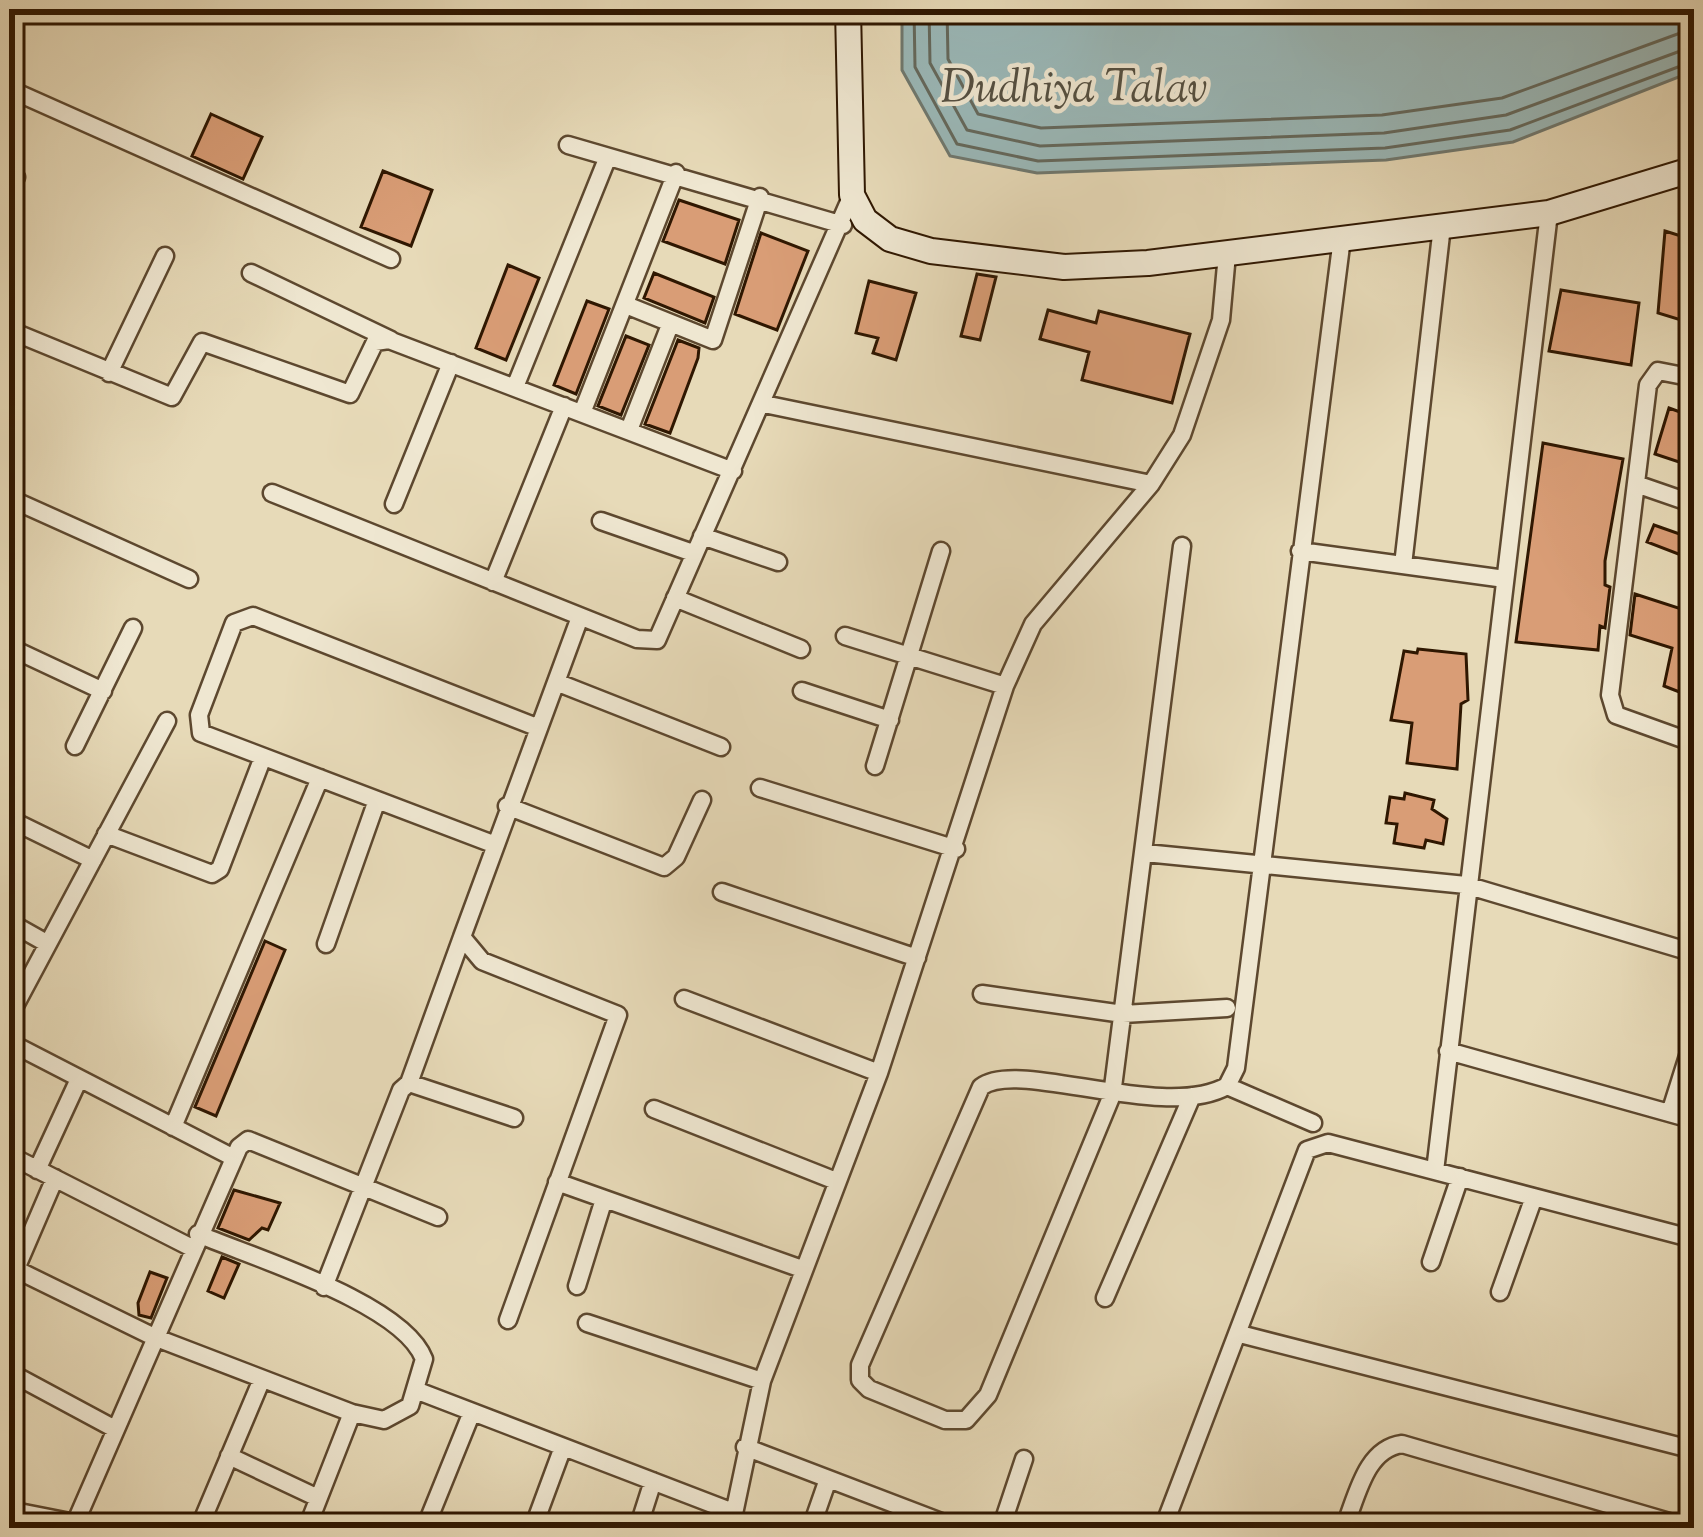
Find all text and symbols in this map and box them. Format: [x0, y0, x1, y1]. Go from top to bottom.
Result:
water label: Dudhiya Talav [941, 58, 1207, 123]

